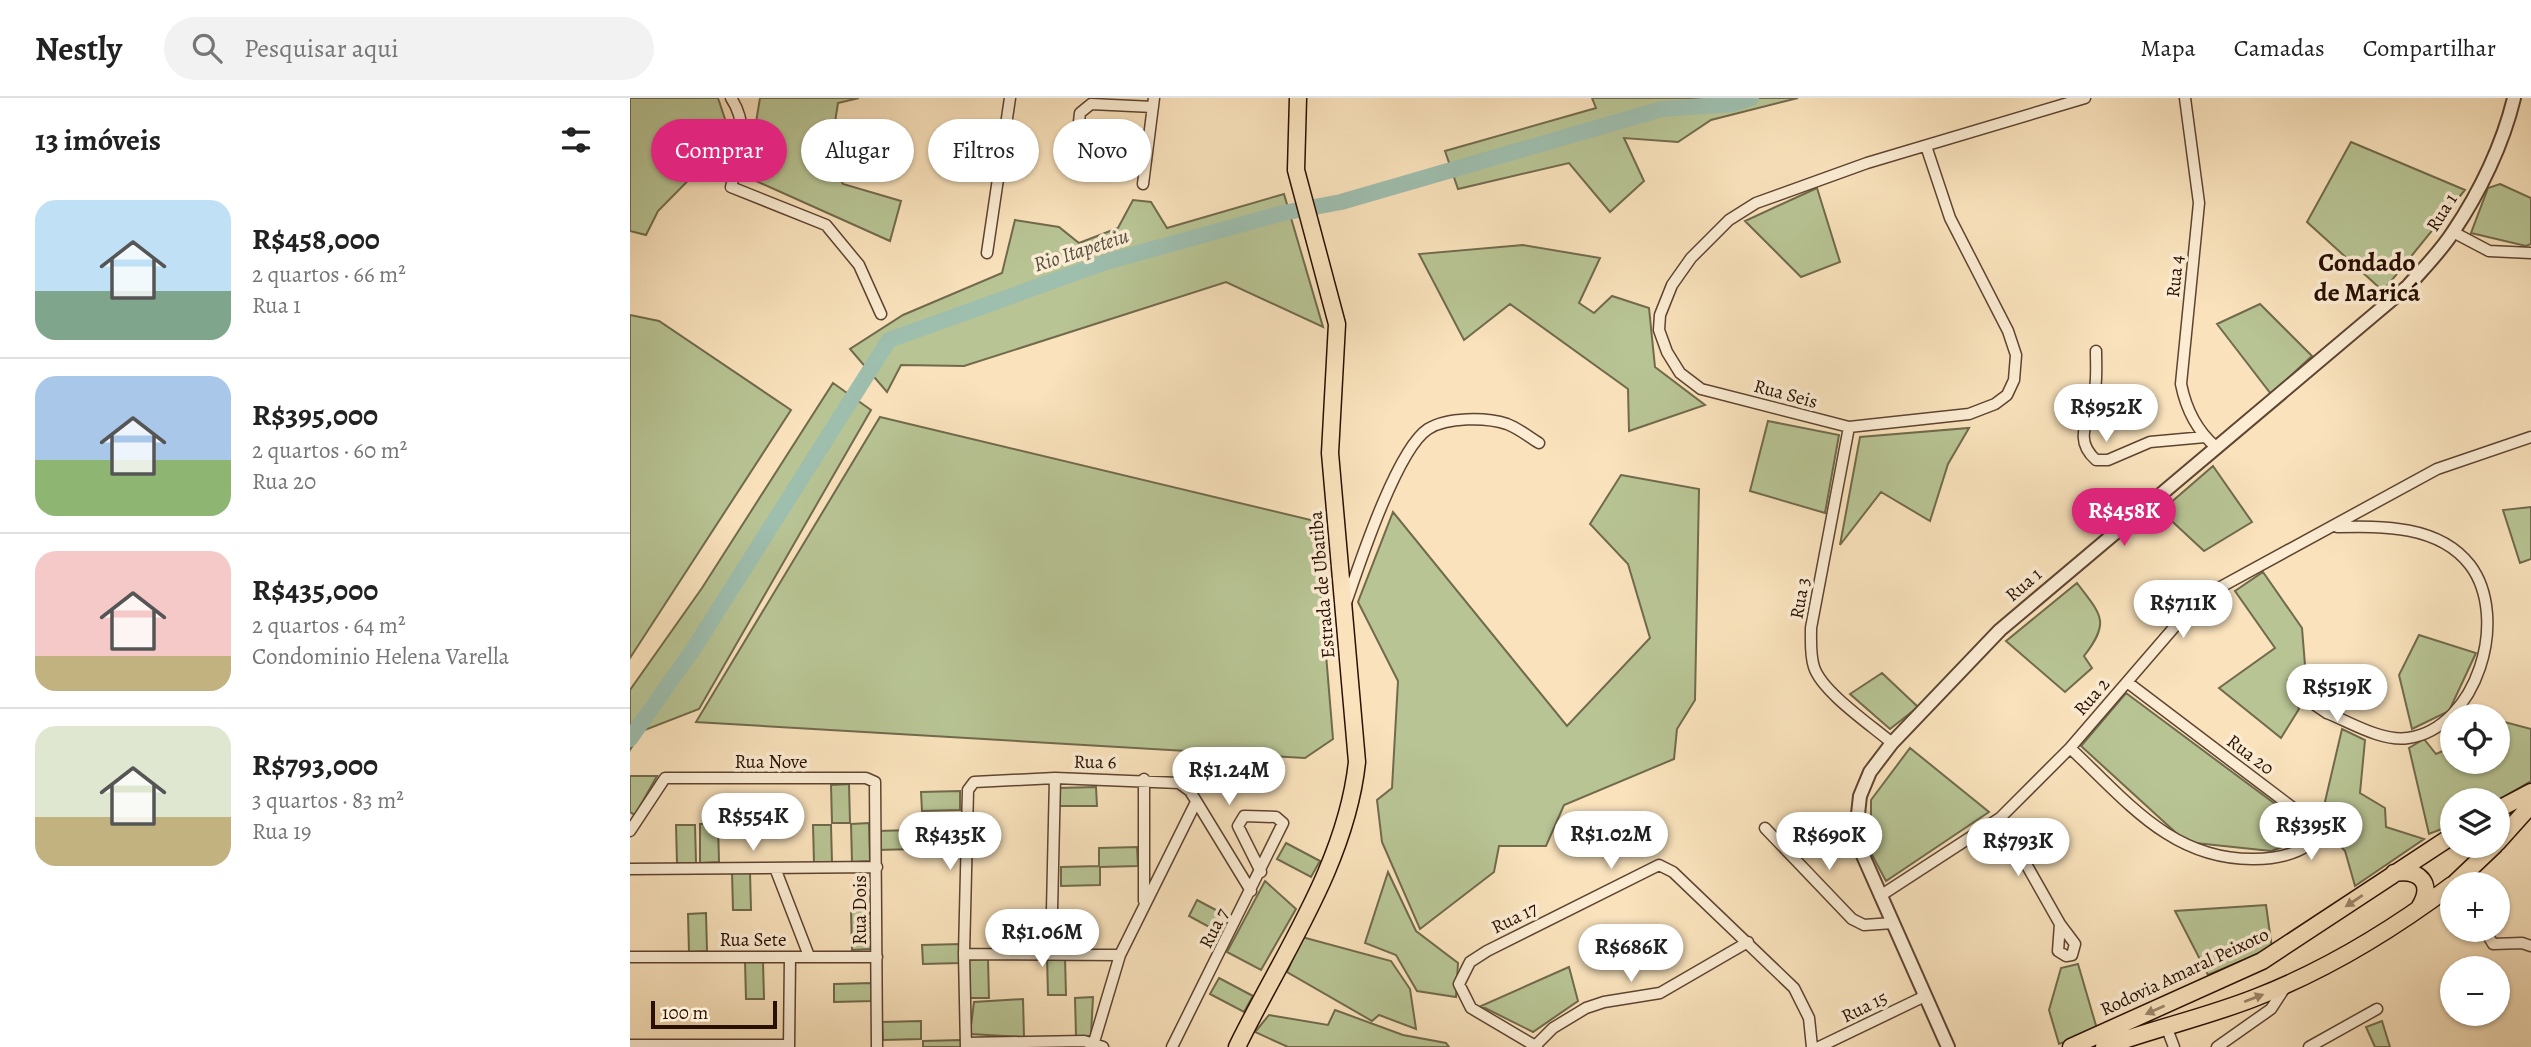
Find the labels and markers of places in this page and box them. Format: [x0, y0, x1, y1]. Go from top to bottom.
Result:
pin: R$952K [2049, 384, 2163, 444]
pin: R$458K [2067, 489, 2181, 548]
pin: R$711K [2126, 580, 2240, 640]
pin: R$519K [2280, 664, 2394, 724]
pin: R$1.24M [1164, 748, 1294, 807]
pin: R$554K [696, 794, 810, 853]
pin: R$395K [2254, 802, 2368, 862]
pin: R$435K [893, 812, 1007, 872]
pin: R$1.02M [1546, 812, 1676, 871]
pin: R$690K [1772, 812, 1886, 872]
pin: R$793K [1961, 818, 2075, 878]
pin: R$1.06M [977, 910, 1107, 969]
pin: R$686K [1574, 924, 1688, 984]

